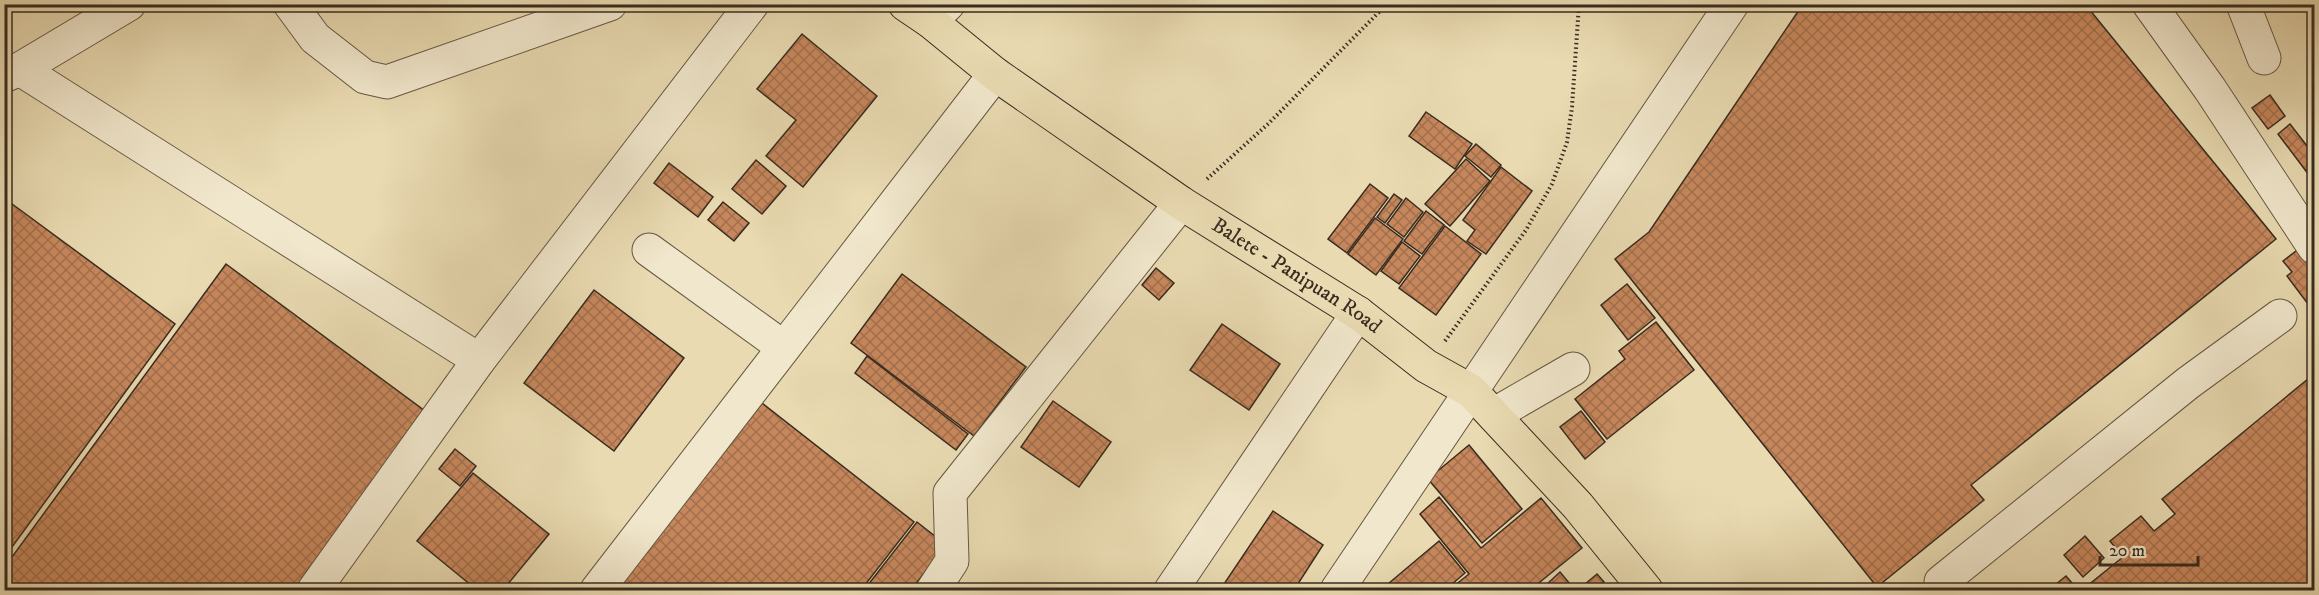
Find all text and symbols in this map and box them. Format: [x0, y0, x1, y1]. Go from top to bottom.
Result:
street label: Balete - Panipuan Road [1207, 212, 1387, 340]
scale bar [2100, 529, 2198, 567]
text: 20 m [2109, 540, 2145, 562]

